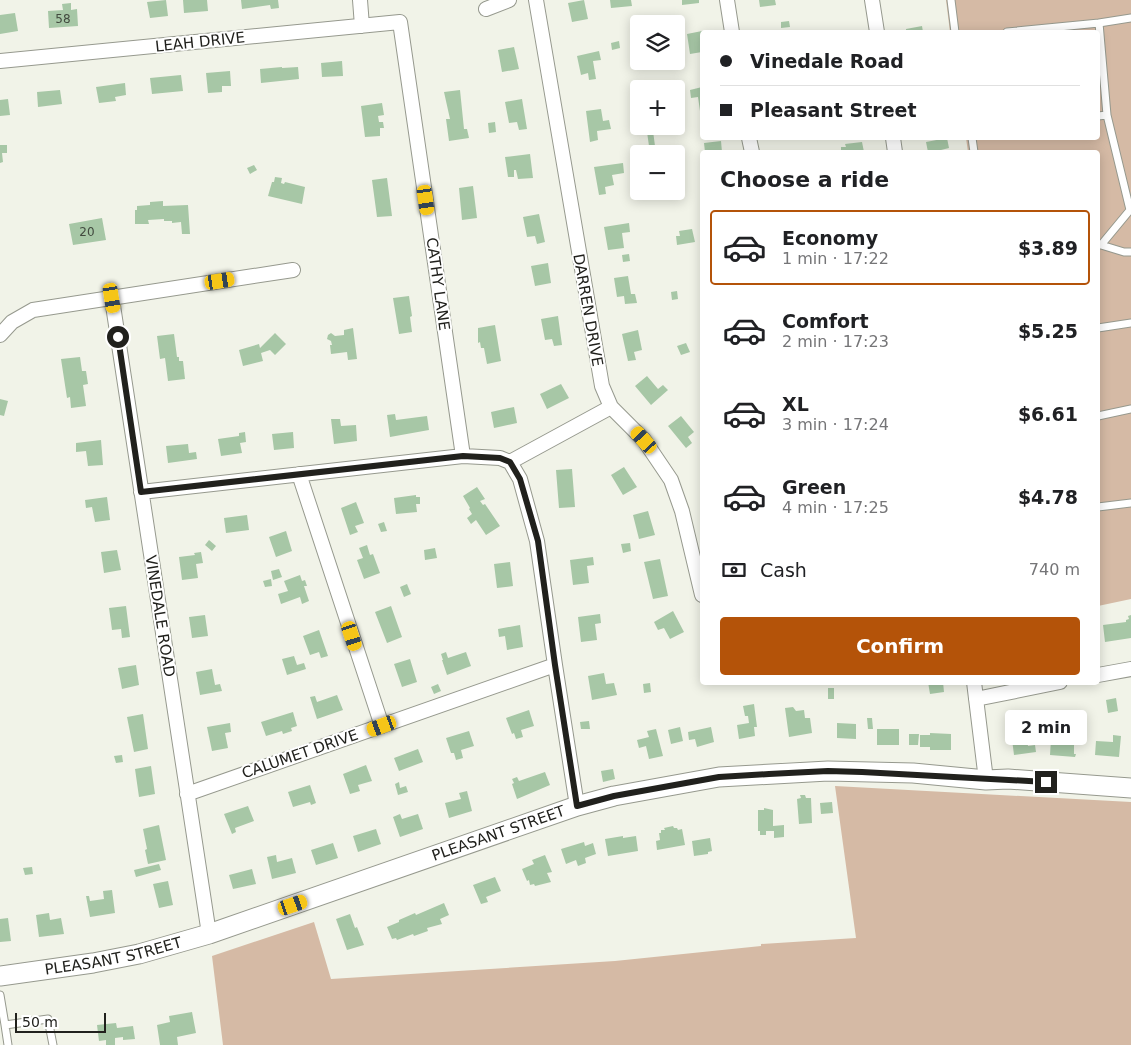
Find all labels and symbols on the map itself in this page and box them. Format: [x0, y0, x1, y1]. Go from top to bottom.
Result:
house number: 58 [55, 12, 71, 26]
street label: LEAH DRIVE [154, 28, 246, 56]
car [416, 184, 435, 216]
house number: 20 [79, 225, 95, 239]
street label: CATHY LANE [423, 236, 453, 332]
street label: DARREN DRIVE [569, 252, 607, 368]
car [204, 271, 235, 291]
car [102, 282, 121, 314]
route start [107, 326, 129, 348]
car [628, 424, 659, 456]
street label: VINEDALE ROAD [141, 554, 179, 678]
car [340, 619, 363, 653]
callout: 2 min [1005, 710, 1087, 744]
car [365, 714, 398, 738]
street label: CALUMET DRIVE [239, 726, 361, 782]
route end [1035, 771, 1057, 793]
street label: PLEASANT STREET [429, 802, 568, 865]
car [276, 893, 309, 917]
street label: PLEASANT STREET [43, 933, 185, 979]
scale bar [15, 1010, 106, 1033]

